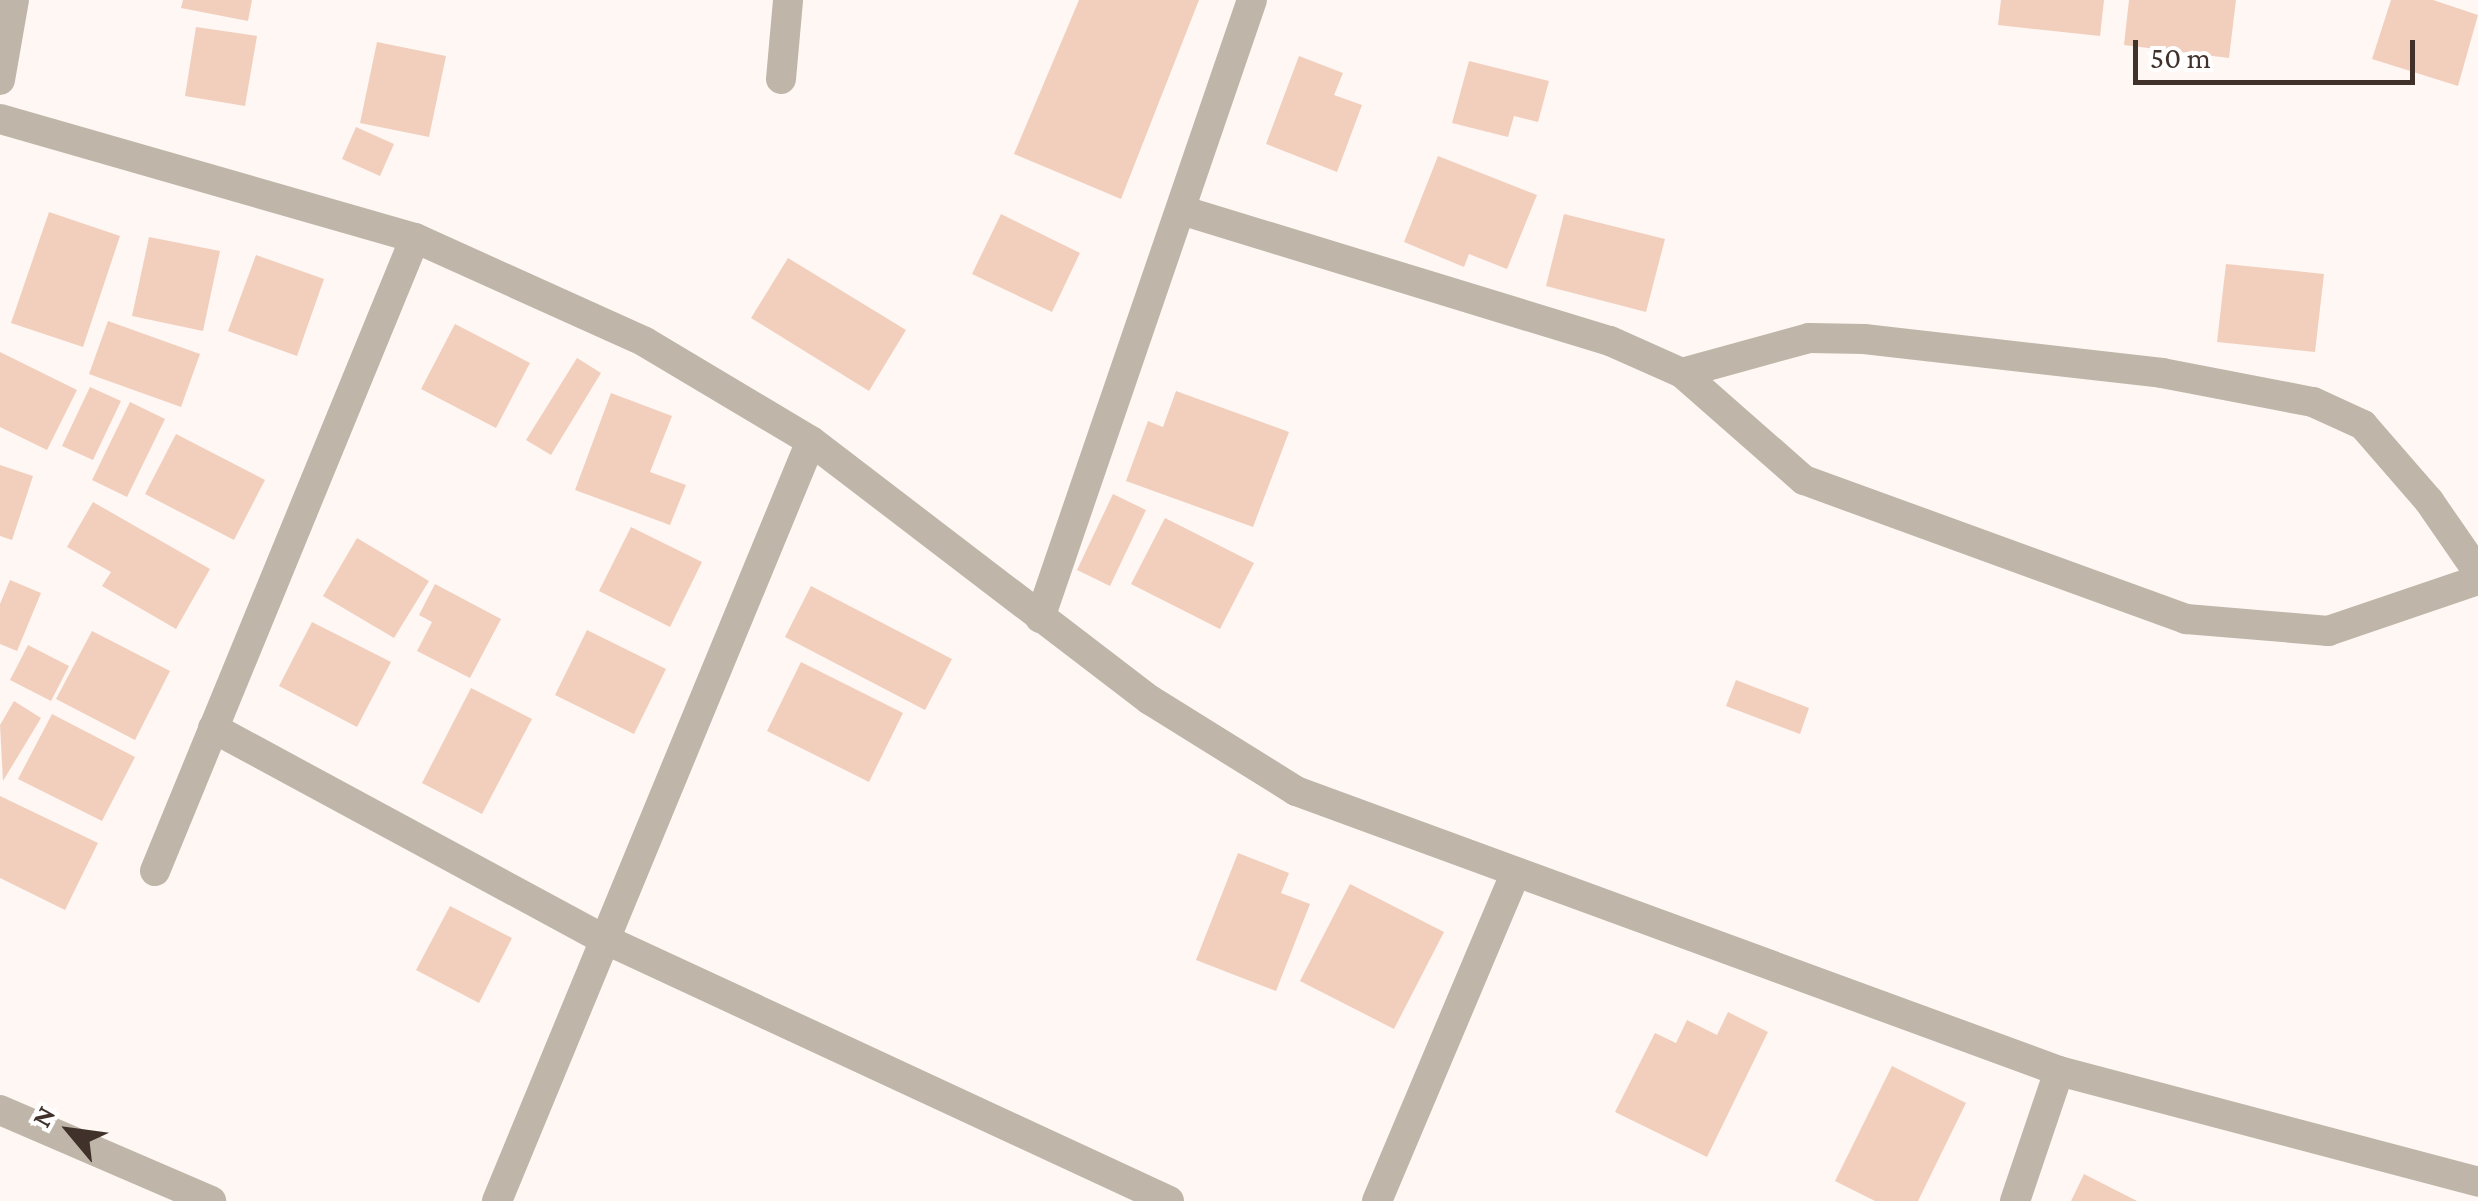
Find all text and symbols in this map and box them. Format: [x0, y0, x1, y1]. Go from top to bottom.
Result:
scale bar [2138, 20, 2420, 82]
text: 50 m [2150, 41, 2211, 74]
north arrow [20, 1081, 120, 1181]
text: N [25, 1100, 62, 1132]

